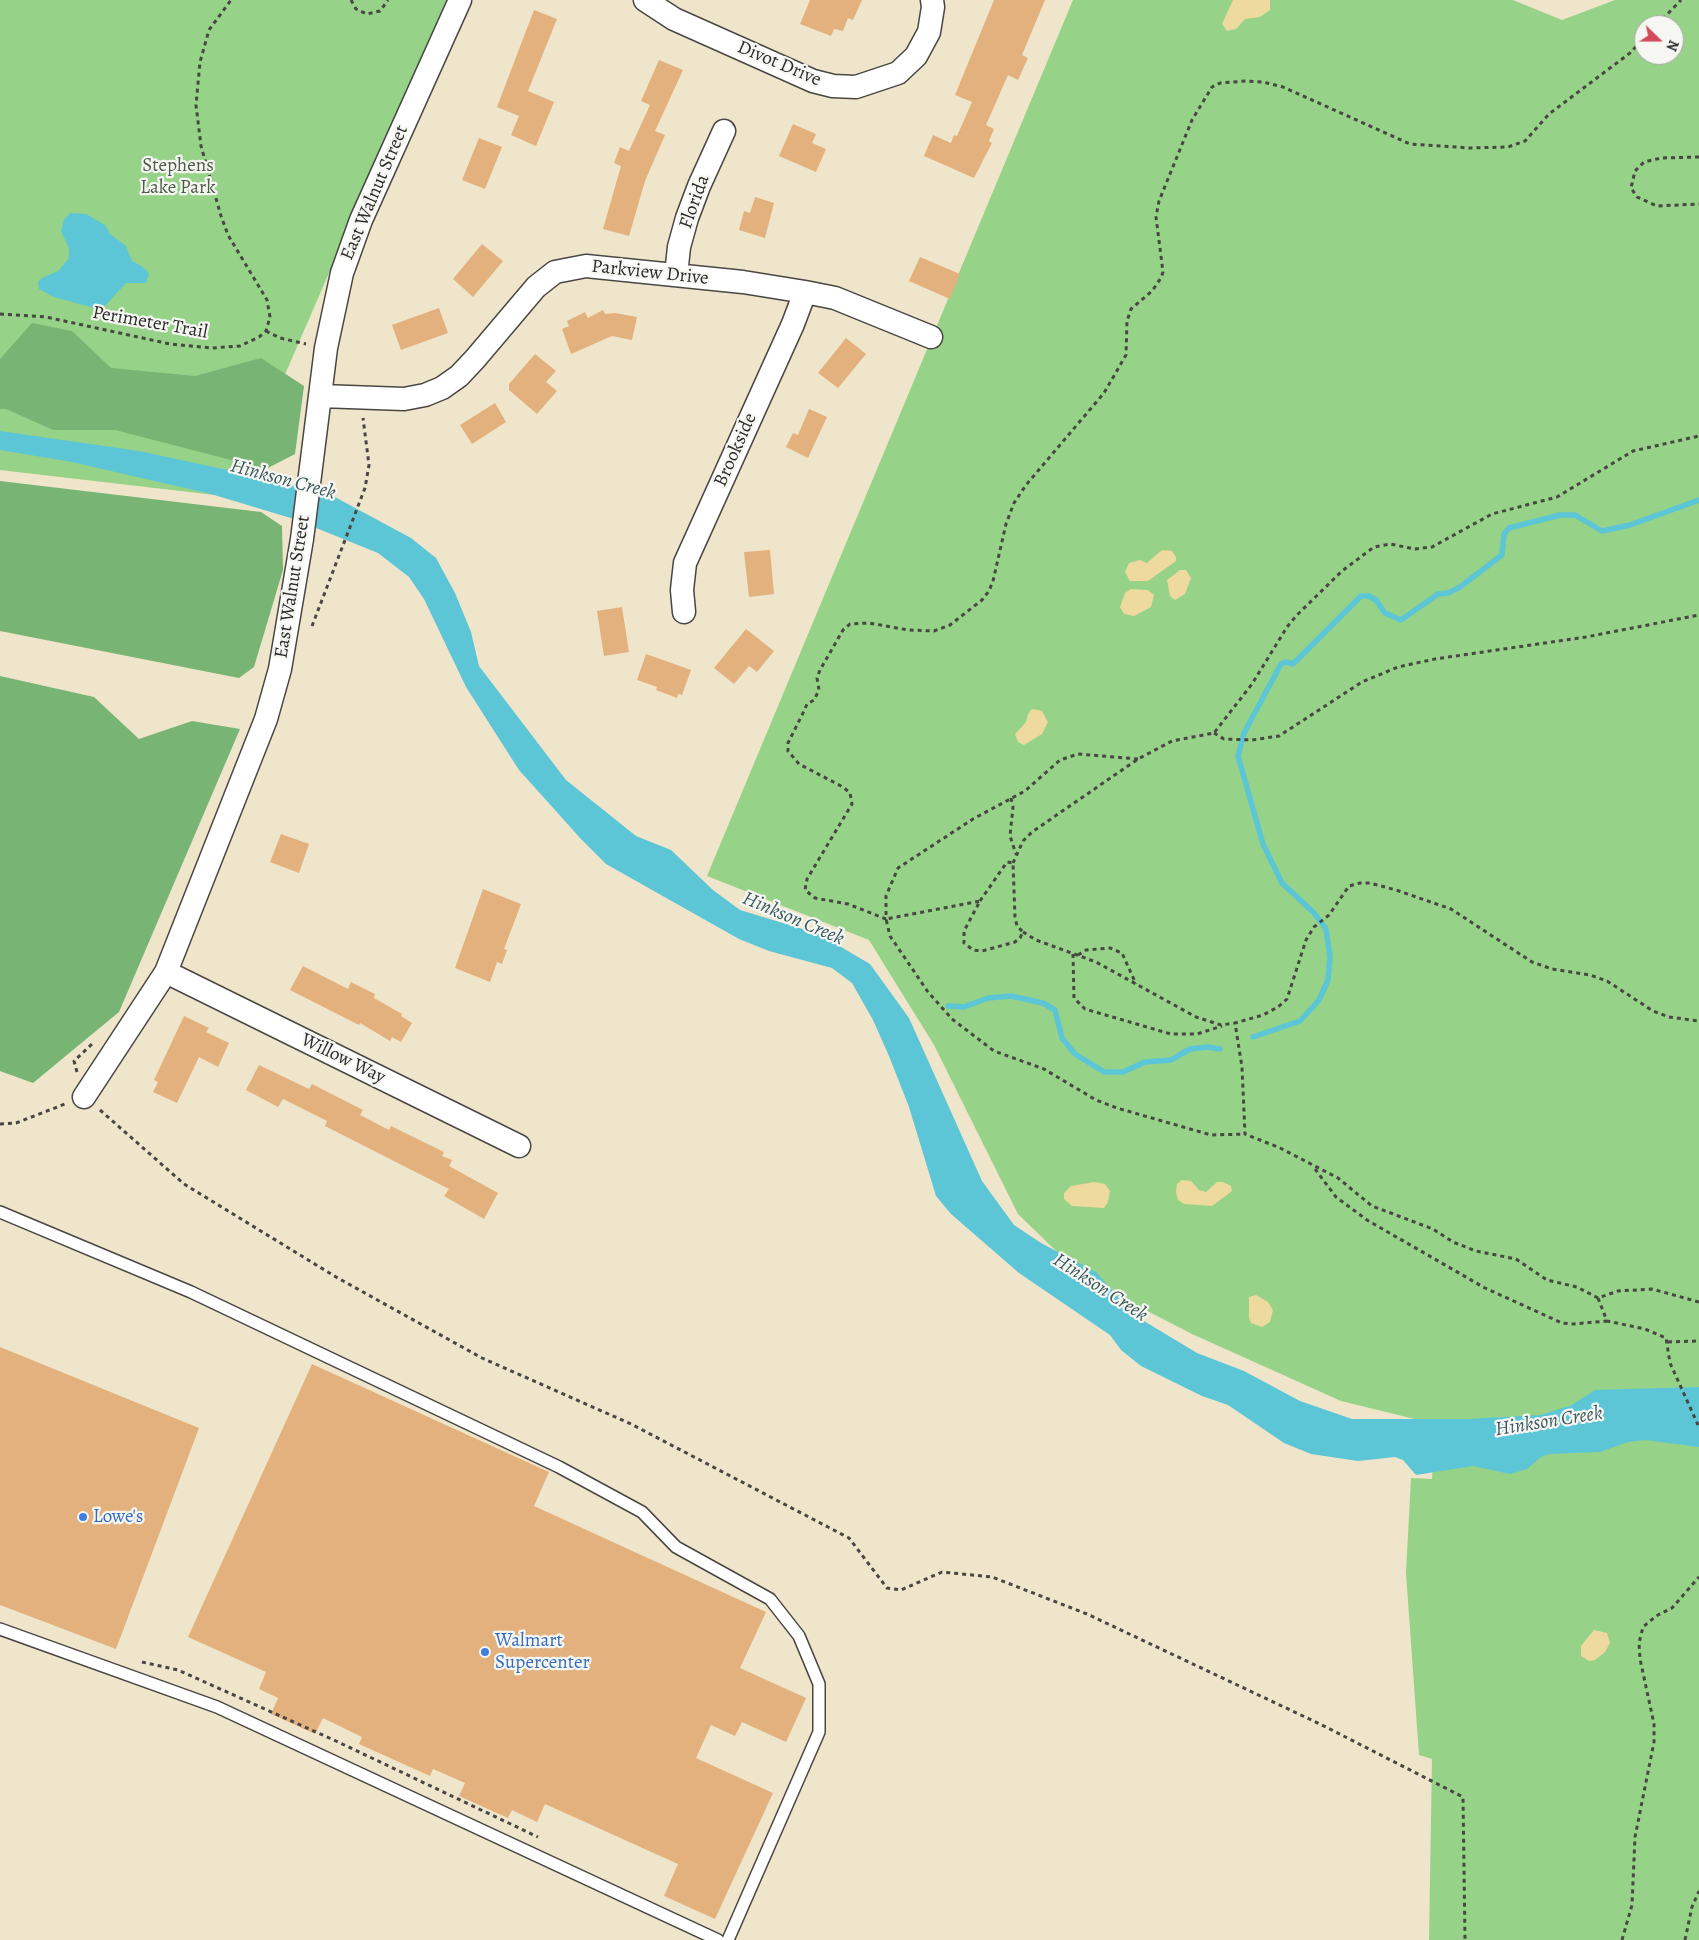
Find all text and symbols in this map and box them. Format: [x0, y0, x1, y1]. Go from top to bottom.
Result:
north arrow [1634, 15, 1684, 65]
street label: Divot Drive [734, 36, 824, 92]
text: N [1662, 37, 1683, 54]
street label: East Walnut Street [336, 122, 414, 264]
park label: Stephens Lake Park [140, 155, 216, 199]
street label: Florida [675, 172, 715, 232]
street label: Parkview Drive [590, 256, 710, 290]
street label: Perimeter Trail [91, 302, 209, 344]
street label: Brookside [710, 410, 762, 490]
water label: Hinkson Creek [228, 454, 338, 506]
street label: East Walnut Street [270, 514, 316, 660]
water label: Hinkson Creek [739, 887, 847, 951]
street label: Willow Way [297, 1029, 389, 1089]
water label: Hinkson Creek [1048, 1248, 1152, 1328]
water label: Hinkson Creek [1494, 1402, 1604, 1442]
place label: Lowe's [93, 1506, 143, 1528]
marker: Lowe's [77, 1511, 89, 1523]
place label: Walmart Supercenter [495, 1630, 590, 1674]
marker: Walmart Supercenter [479, 1646, 491, 1658]

